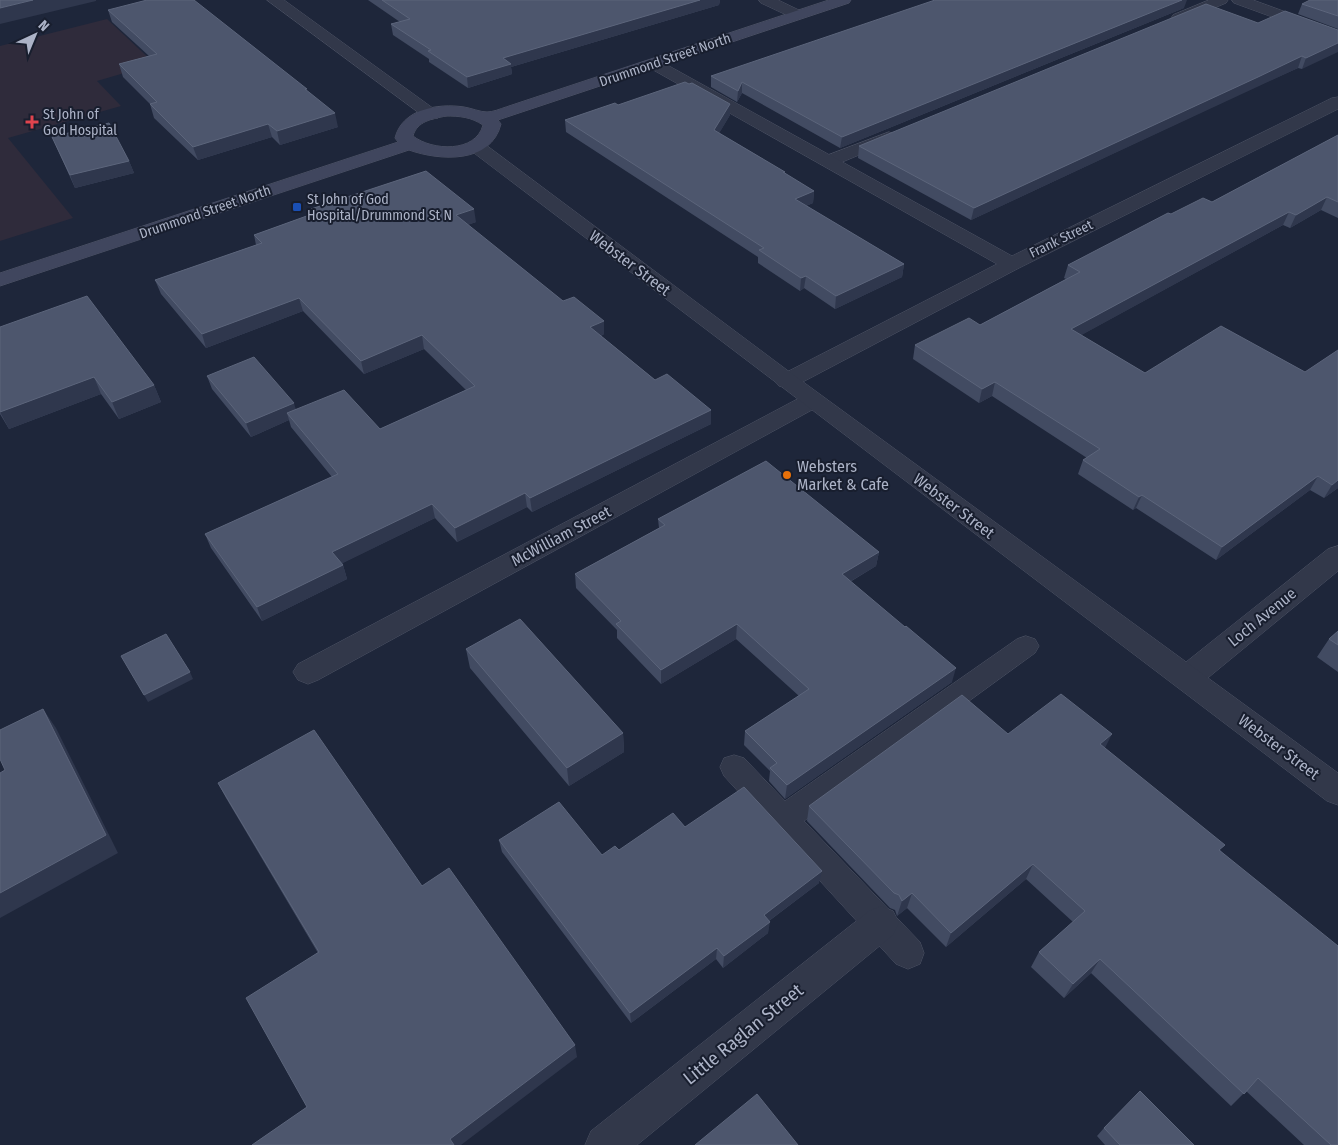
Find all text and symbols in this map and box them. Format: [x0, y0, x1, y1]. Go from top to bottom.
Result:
north arrow [10, 10, 60, 60]
text: N [35, 17, 53, 35]
street label: Drummond Street North [597, 30, 733, 90]
place label: St John of God Hospital [43, 106, 117, 139]
marker: St John of God Hospital [25, 115, 39, 129]
street label: Drummond Street North [137, 182, 273, 242]
place label: St John of God Hospital/Drummond St N [307, 191, 452, 224]
marker: St John of God Hospital/Drummond St N [291, 201, 303, 213]
street label: Frank Street [1026, 216, 1096, 262]
street label: Webster Street [586, 226, 675, 300]
place label: Websters Market & Cafe [797, 457, 889, 494]
marker: Websters Market & Cafe [781, 469, 793, 481]
street label: Webster Street [910, 469, 999, 543]
street label: McWilliam Street [508, 501, 615, 570]
street label: Loch Avenue [1224, 584, 1300, 650]
street label: Webster Street [1235, 710, 1324, 784]
street label: Little Raglan Street [678, 978, 808, 1089]

